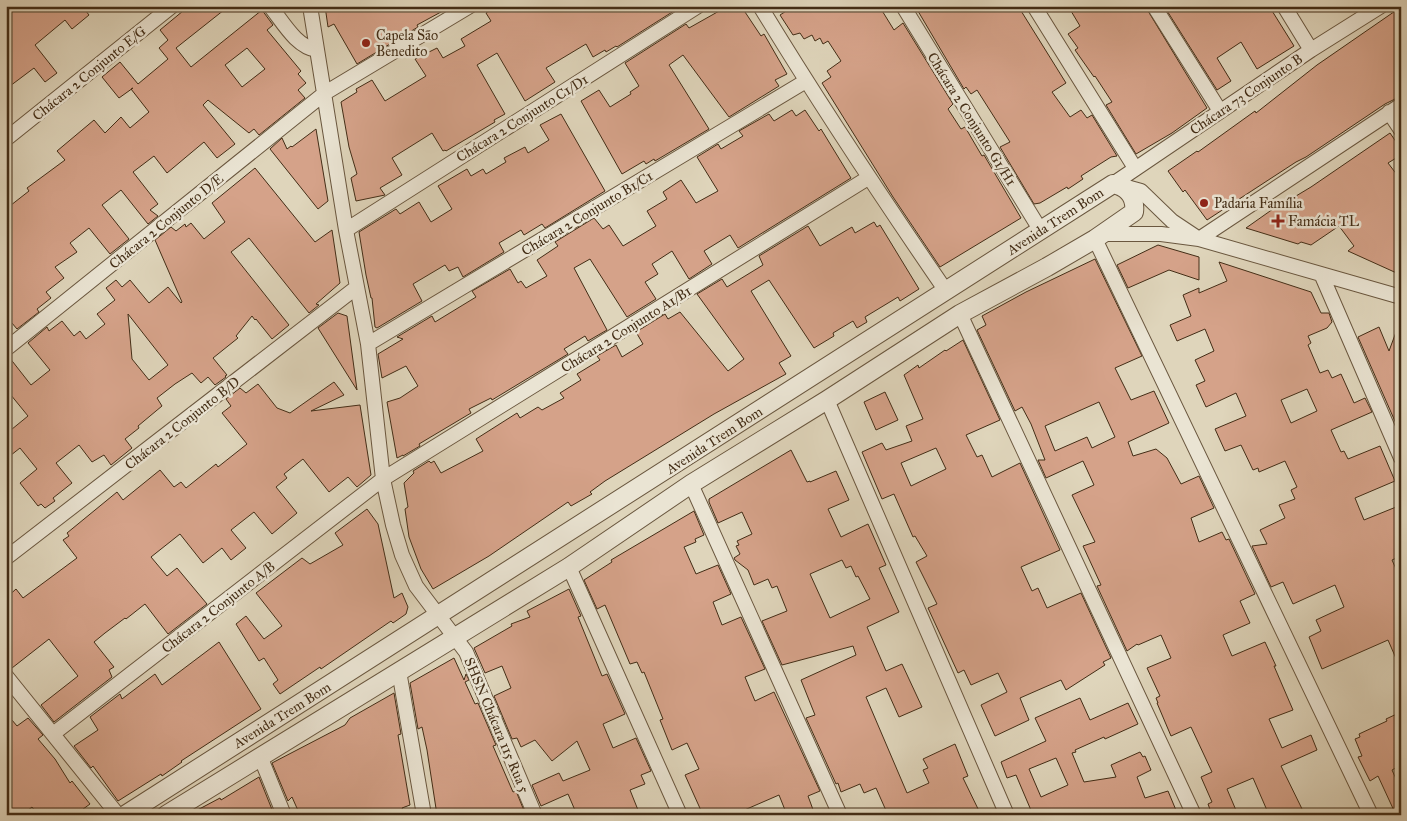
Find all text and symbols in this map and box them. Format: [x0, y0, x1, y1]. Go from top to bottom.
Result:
street label: Chácara 2 Conjunto E/G [29, 22, 149, 124]
place label: Capela São Benedito [376, 27, 438, 60]
marker: Capela São Benedito [360, 37, 372, 49]
street label: Chácara 2 Conjunto G1/H1 [924, 49, 1020, 190]
street label: Chácara 73 Conjunto B [1187, 50, 1306, 138]
street label: Chácara 2 Conjunto C1/D1 [453, 71, 592, 166]
street label: Chácara 2 Conjunto B1/C1 [518, 167, 657, 259]
street label: Chácara 2 Conjunto D/E [106, 170, 227, 273]
street label: Avenida Trem Bom [1003, 184, 1107, 260]
place label: Padaria Família [1214, 195, 1303, 212]
marker: Padaria Família [1198, 197, 1210, 209]
place label: Famácia TL [1288, 213, 1360, 230]
marker: Famácia TL [1272, 215, 1284, 227]
street label: Chácara 2 Conjunto A1/B1 [558, 282, 695, 377]
street label: Chácara 2 Conjunto B/D [122, 373, 243, 474]
street label: Avenida Trem Bom [662, 403, 766, 479]
street label: Chácara 2 Conjunto A/B [158, 558, 278, 657]
street label: SHSN Chácara 115 Rua 5 [460, 655, 533, 796]
street label: Avenida Trem Bom [230, 678, 334, 753]

